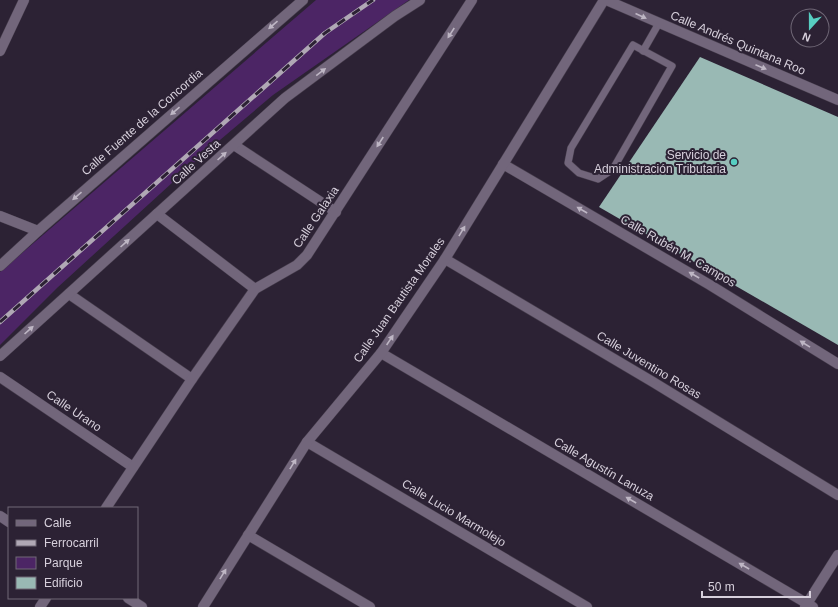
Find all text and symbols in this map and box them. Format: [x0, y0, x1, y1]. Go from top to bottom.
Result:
street label: Calle Andrés Quintana Roo [668, 8, 808, 78]
north arrow [790, 8, 830, 48]
one-way arrow [636, 13, 647, 19]
one-way arrow [268, 21, 278, 30]
one-way arrow [447, 27, 454, 39]
text: N [801, 30, 812, 44]
one-way arrow [755, 64, 766, 70]
street label: Calle Fuente de la Concordia [79, 66, 205, 178]
one-way arrow [315, 67, 326, 76]
one-way arrow [170, 106, 180, 115]
street label: Calle Vesta [169, 136, 223, 188]
one-way arrow [377, 136, 384, 148]
place label: Servicio de Administración Tributaria [594, 148, 726, 176]
one-way arrow [217, 151, 227, 161]
marker: Servicio de Administración Tributaria [729, 157, 739, 167]
street label: Calle Galaxia [290, 183, 342, 251]
one-way arrow [72, 192, 83, 201]
one-way arrow [576, 207, 588, 214]
street label: Calle Rubén M. Campos [618, 212, 738, 290]
one-way arrow [458, 225, 465, 237]
street label: Calle Juan Bautista Morales [350, 235, 448, 365]
one-way arrow [120, 238, 130, 247]
one-way arrow [688, 272, 700, 279]
one-way arrow [24, 325, 34, 335]
street label: Calle Juventino Rosas [594, 328, 704, 402]
one-way arrow [386, 335, 394, 345]
one-way arrow [799, 340, 811, 347]
street label: Calle Urano [44, 387, 104, 435]
street label: Calle Agustín Lanuza [551, 435, 657, 504]
one-way arrow [289, 458, 296, 470]
street label: Calle Lucio Marmolejo [400, 476, 509, 550]
one-way arrow [625, 497, 637, 504]
legend [8, 507, 138, 599]
text: Calle [44, 516, 72, 530]
text: Ferrocarril [44, 536, 99, 550]
text: Parque [44, 556, 83, 570]
one-way arrow [739, 562, 749, 570]
one-way arrow [220, 568, 227, 580]
scale bar [702, 573, 810, 599]
text: Edificio [44, 576, 83, 590]
text: 50 m [708, 580, 735, 594]

